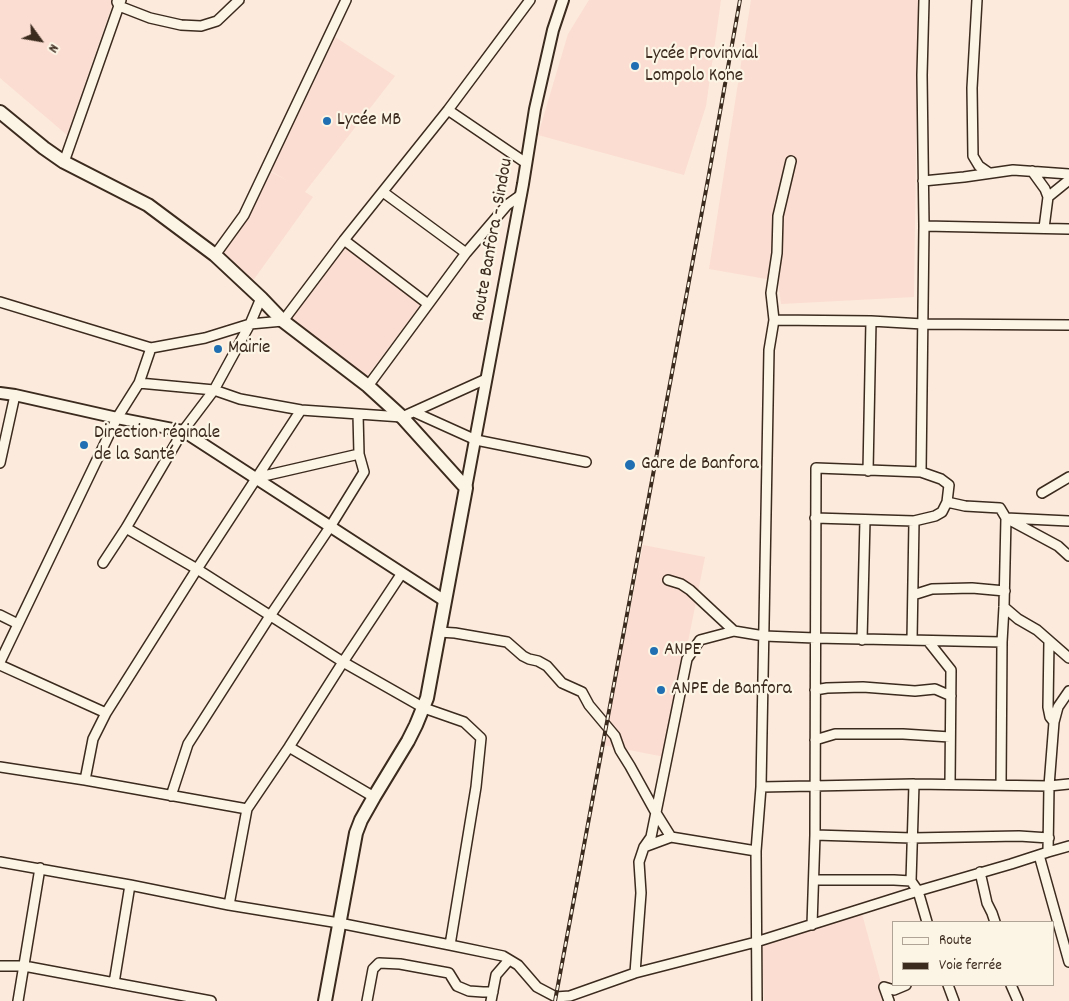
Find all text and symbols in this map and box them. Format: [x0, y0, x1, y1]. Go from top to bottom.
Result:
north arrow [15, 15, 65, 65]
text: N [42, 40, 63, 56]
place label: Lycée Provinvial Lompolo Kone [645, 44, 758, 88]
marker: Lycée Provinvial Lompolo Kone [629, 60, 641, 72]
place label: Lycée MB [337, 110, 401, 132]
marker: Lycée MB [321, 115, 333, 127]
street label: Route Banfora - Sindou [468, 157, 520, 323]
place label: Mairie [228, 338, 270, 360]
marker: Mairie [212, 343, 224, 355]
place label: Direction réginale de la Santé [94, 423, 220, 467]
marker: Direction réginale de la Santé [78, 439, 90, 451]
place label: Gare de Banfora [641, 454, 759, 476]
marker: Gare de Banfora [623, 458, 637, 472]
place label: ANPE [664, 640, 701, 662]
marker: ANPE [648, 645, 660, 657]
place label: ANPE de Banfora [671, 679, 792, 701]
marker: ANPE de Banfora [655, 684, 667, 696]
legend [892, 921, 1054, 986]
text: Route [939, 930, 972, 952]
text: Voie ferrée [939, 955, 1002, 977]

